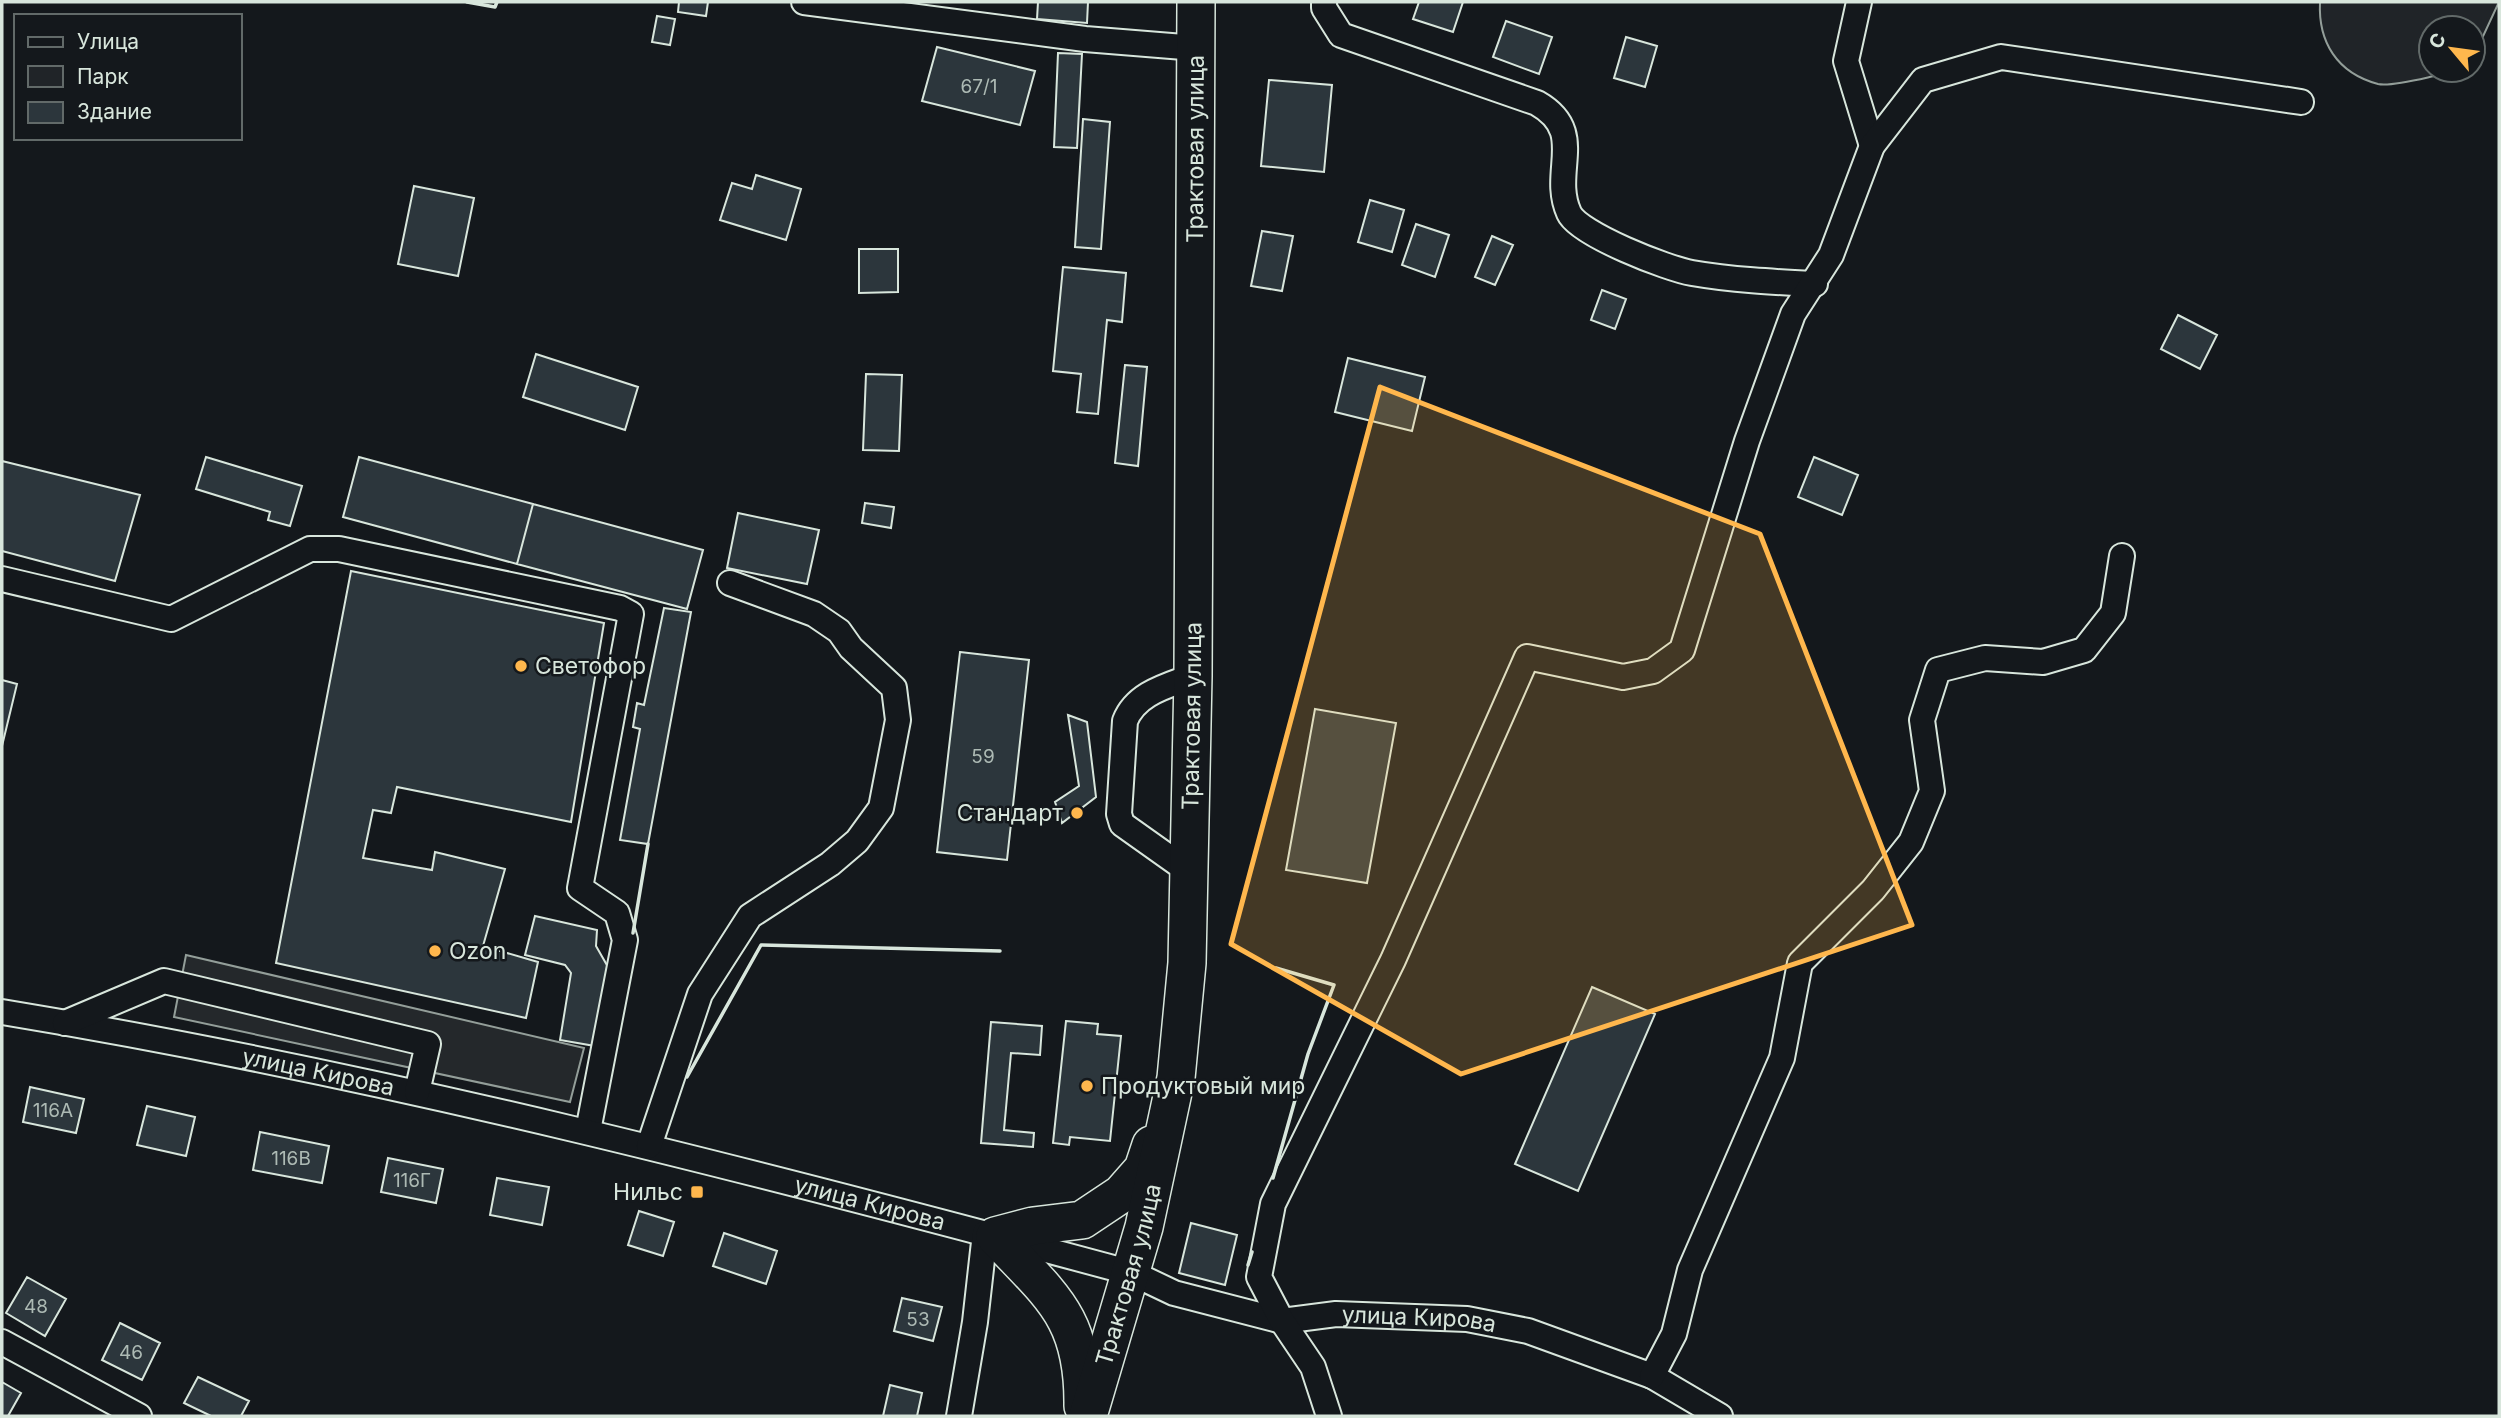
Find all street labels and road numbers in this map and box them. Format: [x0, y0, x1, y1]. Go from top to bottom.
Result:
street label: Трактовая улица [1181, 55, 1210, 243]
street label: Трактовая улица [1176, 622, 1207, 810]
street label: улица Кирова [240, 1042, 397, 1102]
street label: улица Кирова [791, 1170, 948, 1236]
street label: Трактовая улица [1090, 1181, 1167, 1369]
street label: улица Кирова [1341, 1300, 1499, 1338]

